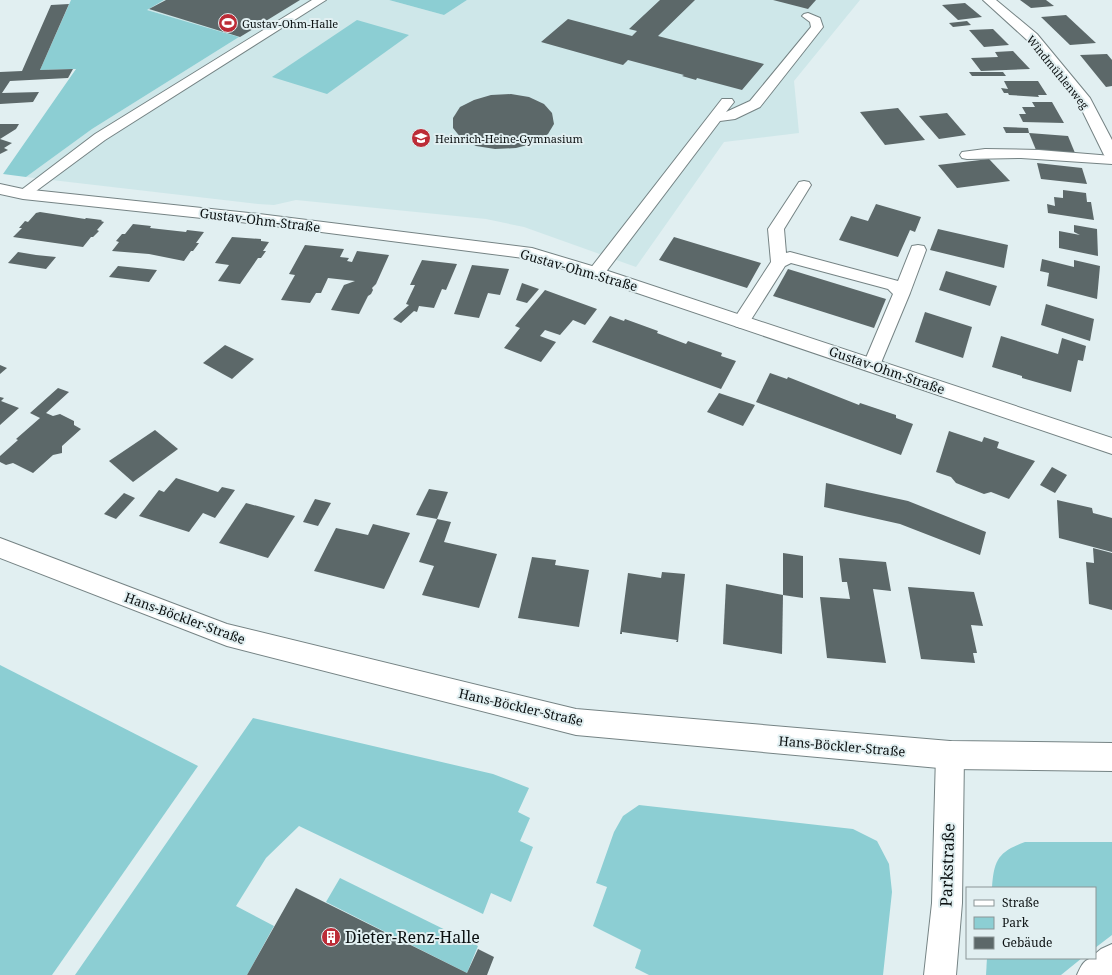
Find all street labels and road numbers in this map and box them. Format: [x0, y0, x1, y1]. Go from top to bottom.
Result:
street label: Windmühlenweg [1024, 32, 1092, 112]
street label: Gustav-Ohm-Straße [199, 204, 321, 236]
street label: Gustav-Ohm-Straße [518, 245, 640, 295]
street label: Gustav-Ohm-Straße [827, 342, 947, 398]
street label: Hans-Böckler-Straße [122, 588, 248, 648]
street label: Hans-Böckler-Straße [457, 684, 585, 730]
street label: Hans-Böckler-Straße [778, 731, 906, 761]
street label: Parkstraße [935, 823, 959, 907]

